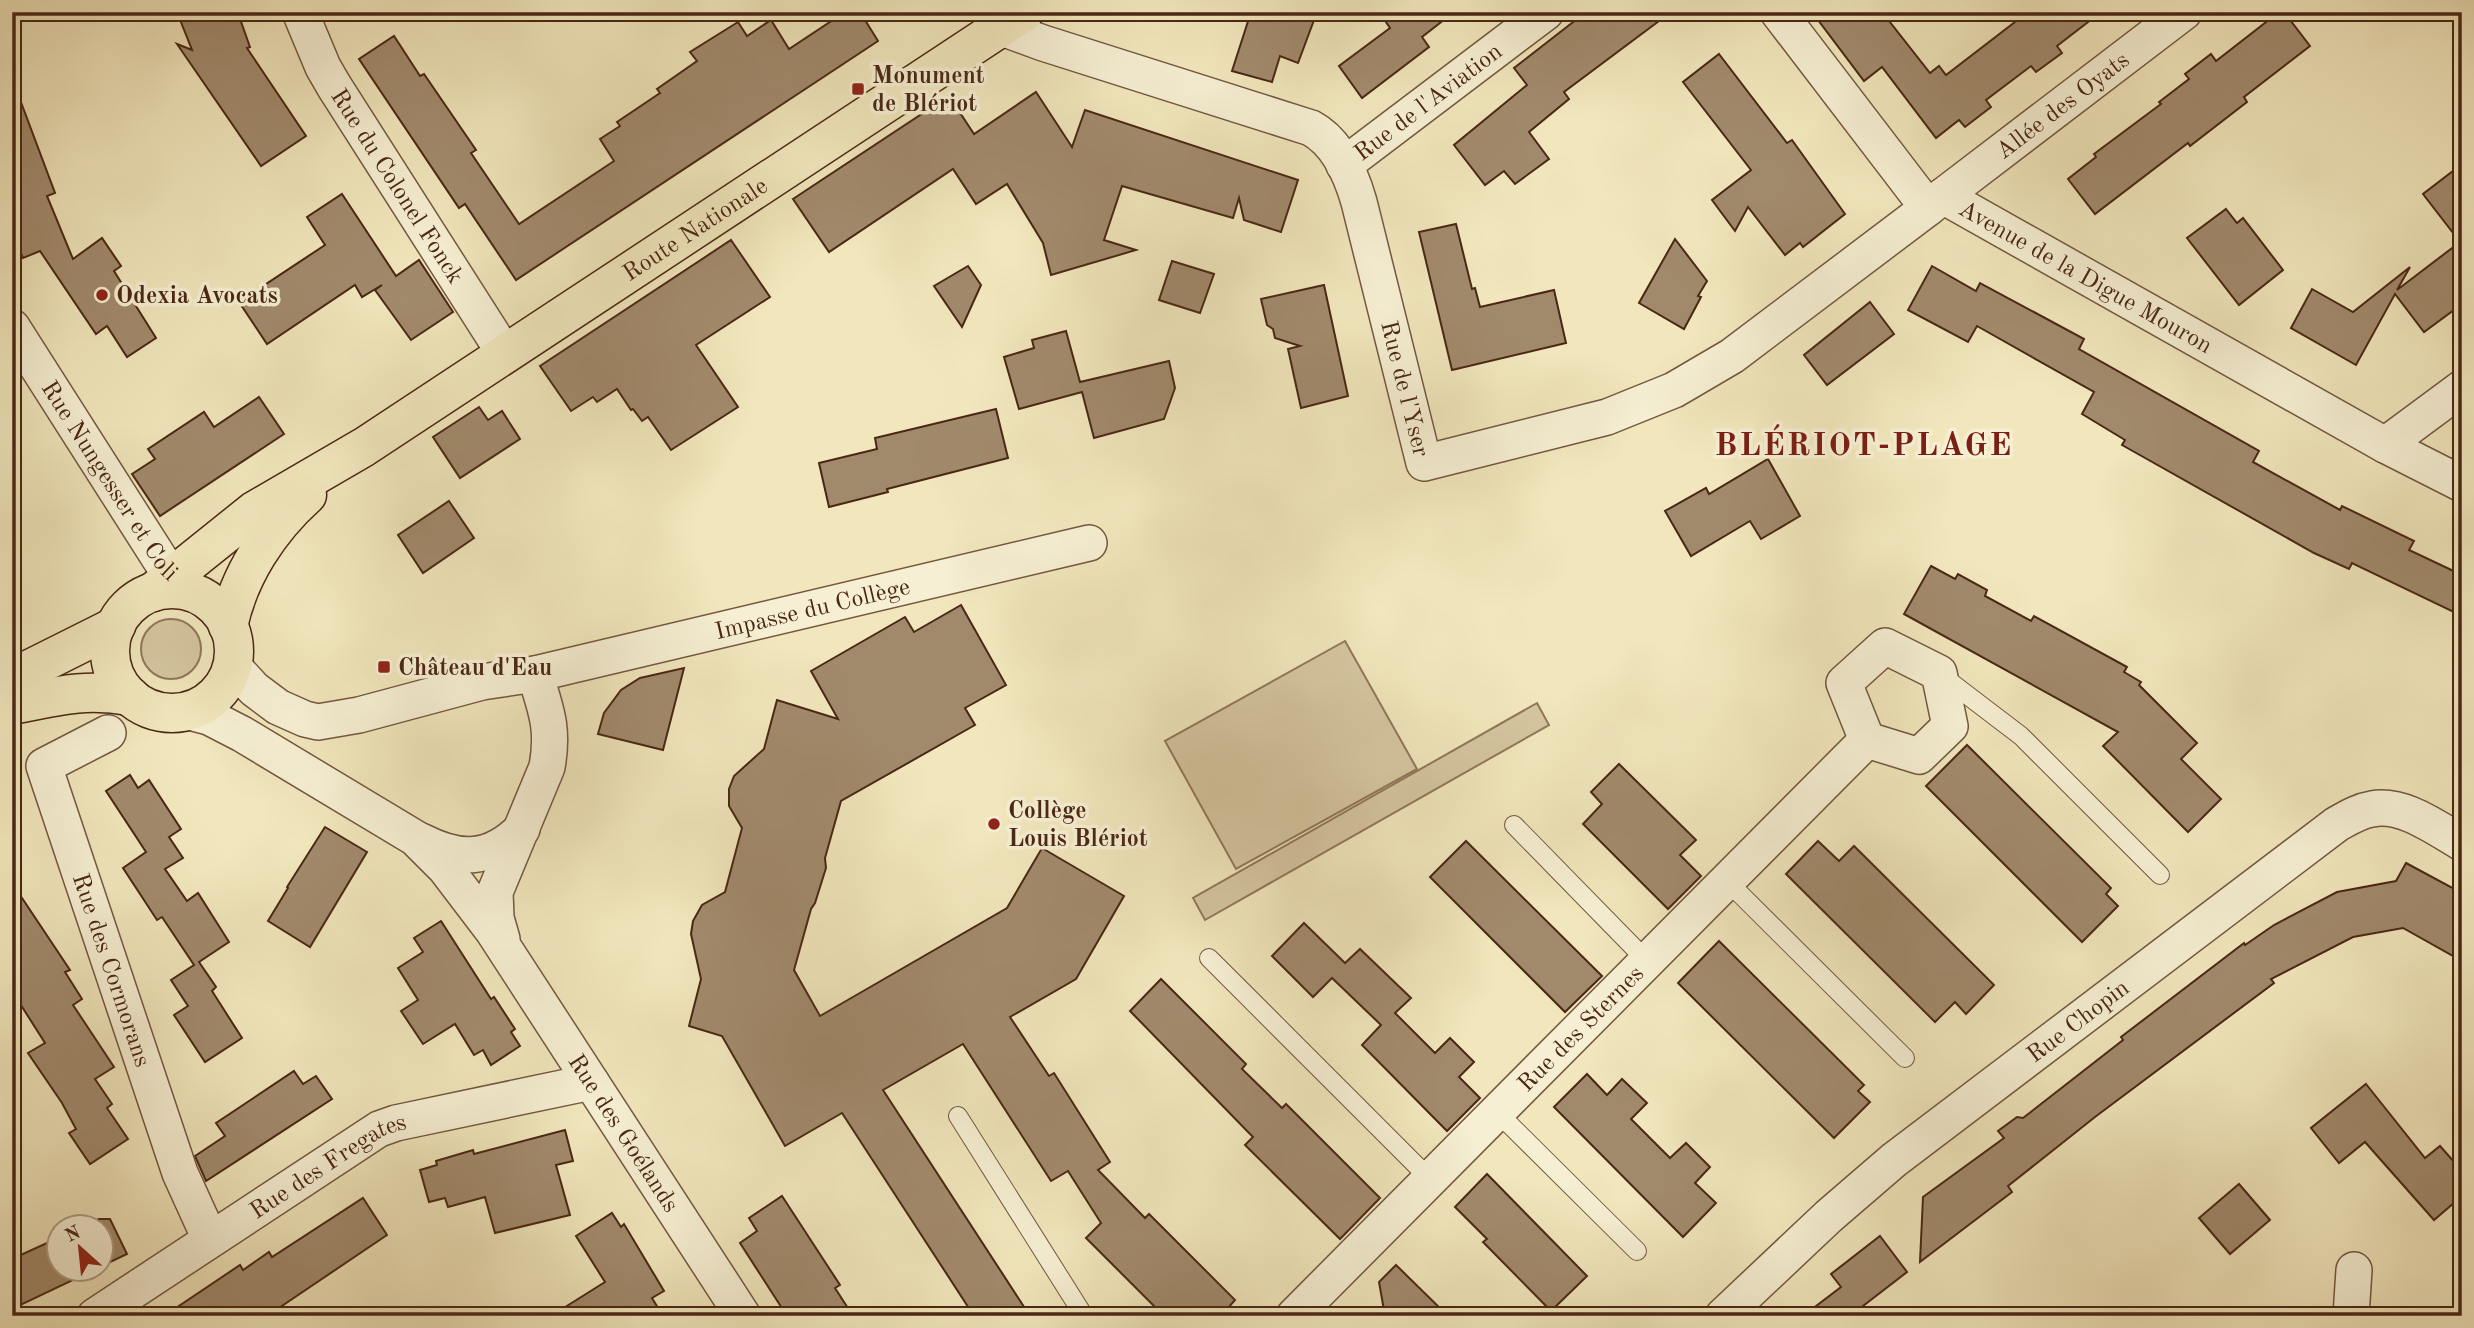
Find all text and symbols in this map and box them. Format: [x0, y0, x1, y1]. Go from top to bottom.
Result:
street label: Rue de l'Aviation [1351, 40, 1507, 167]
street label: Allée des Oyats [1992, 48, 2134, 165]
place label: Monument de Blériot [872, 65, 985, 117]
marker: Monument de Blériot [850, 81, 866, 97]
street label: Rue du Colonel Fonck [325, 85, 467, 289]
street label: Route Nationale [619, 174, 773, 287]
street label: Avenue de la Digue Mouron [1954, 197, 2216, 359]
place label: Odexia Avocats [116, 285, 278, 309]
marker: Odexia Avocats [94, 287, 110, 303]
street label: Rue de l'Yser [1375, 319, 1432, 460]
street label: Rue Nungesser et Coli [36, 377, 182, 586]
district label: BLÉRIOT-PLAGE [1715, 424, 2013, 463]
street label: Impasse du Collège [713, 576, 913, 645]
place label: Château d'Eau [398, 657, 552, 681]
marker: Château d'Eau [376, 659, 392, 675]
place label: Collège Louis Blériot [1008, 800, 1148, 852]
marker: Collège Louis Blériot [986, 816, 1002, 832]
street label: Rue des Cormorans [67, 871, 154, 1070]
street label: Rue des Sternes [1514, 962, 1649, 1097]
street label: Rue Chopin [2023, 976, 2134, 1068]
street label: Rue des Goélands [562, 1051, 682, 1217]
street label: Rue des Fregates [246, 1111, 409, 1224]
north arrow [46, 1212, 116, 1282]
text: N [63, 1223, 85, 1247]

